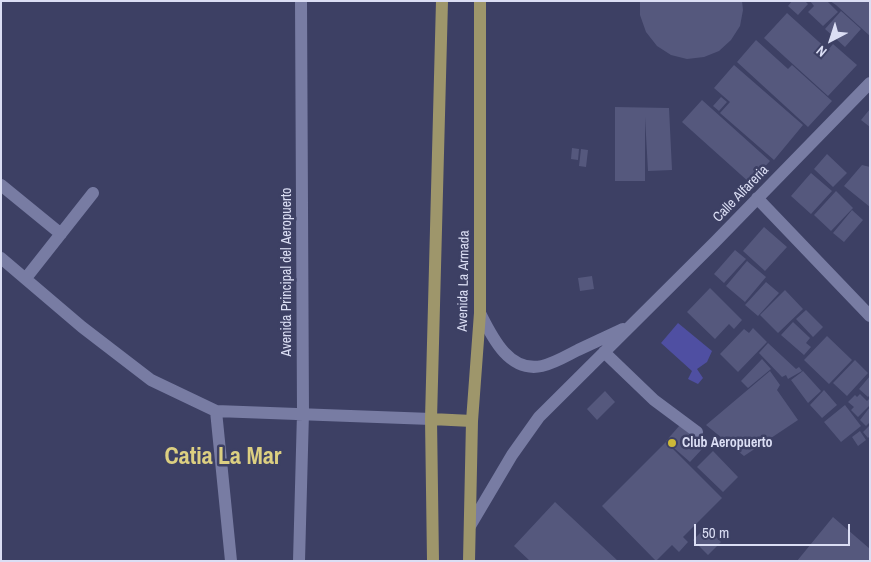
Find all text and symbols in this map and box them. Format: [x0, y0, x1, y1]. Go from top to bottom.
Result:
north arrow [806, 15, 856, 65]
text: N [812, 42, 830, 61]
street label: Calle Alfareria [710, 162, 772, 226]
street label: Avenida Principal del Aeropuerto [279, 188, 295, 356]
street label: Avenida La Armada [455, 230, 473, 332]
place label: Club Aeropuerto [682, 435, 773, 451]
marker: Club Aeropuerto [666, 437, 678, 449]
district label: Catia La Mar [164, 444, 282, 472]
scale bar [696, 514, 852, 546]
text: 50 m [702, 522, 729, 543]

